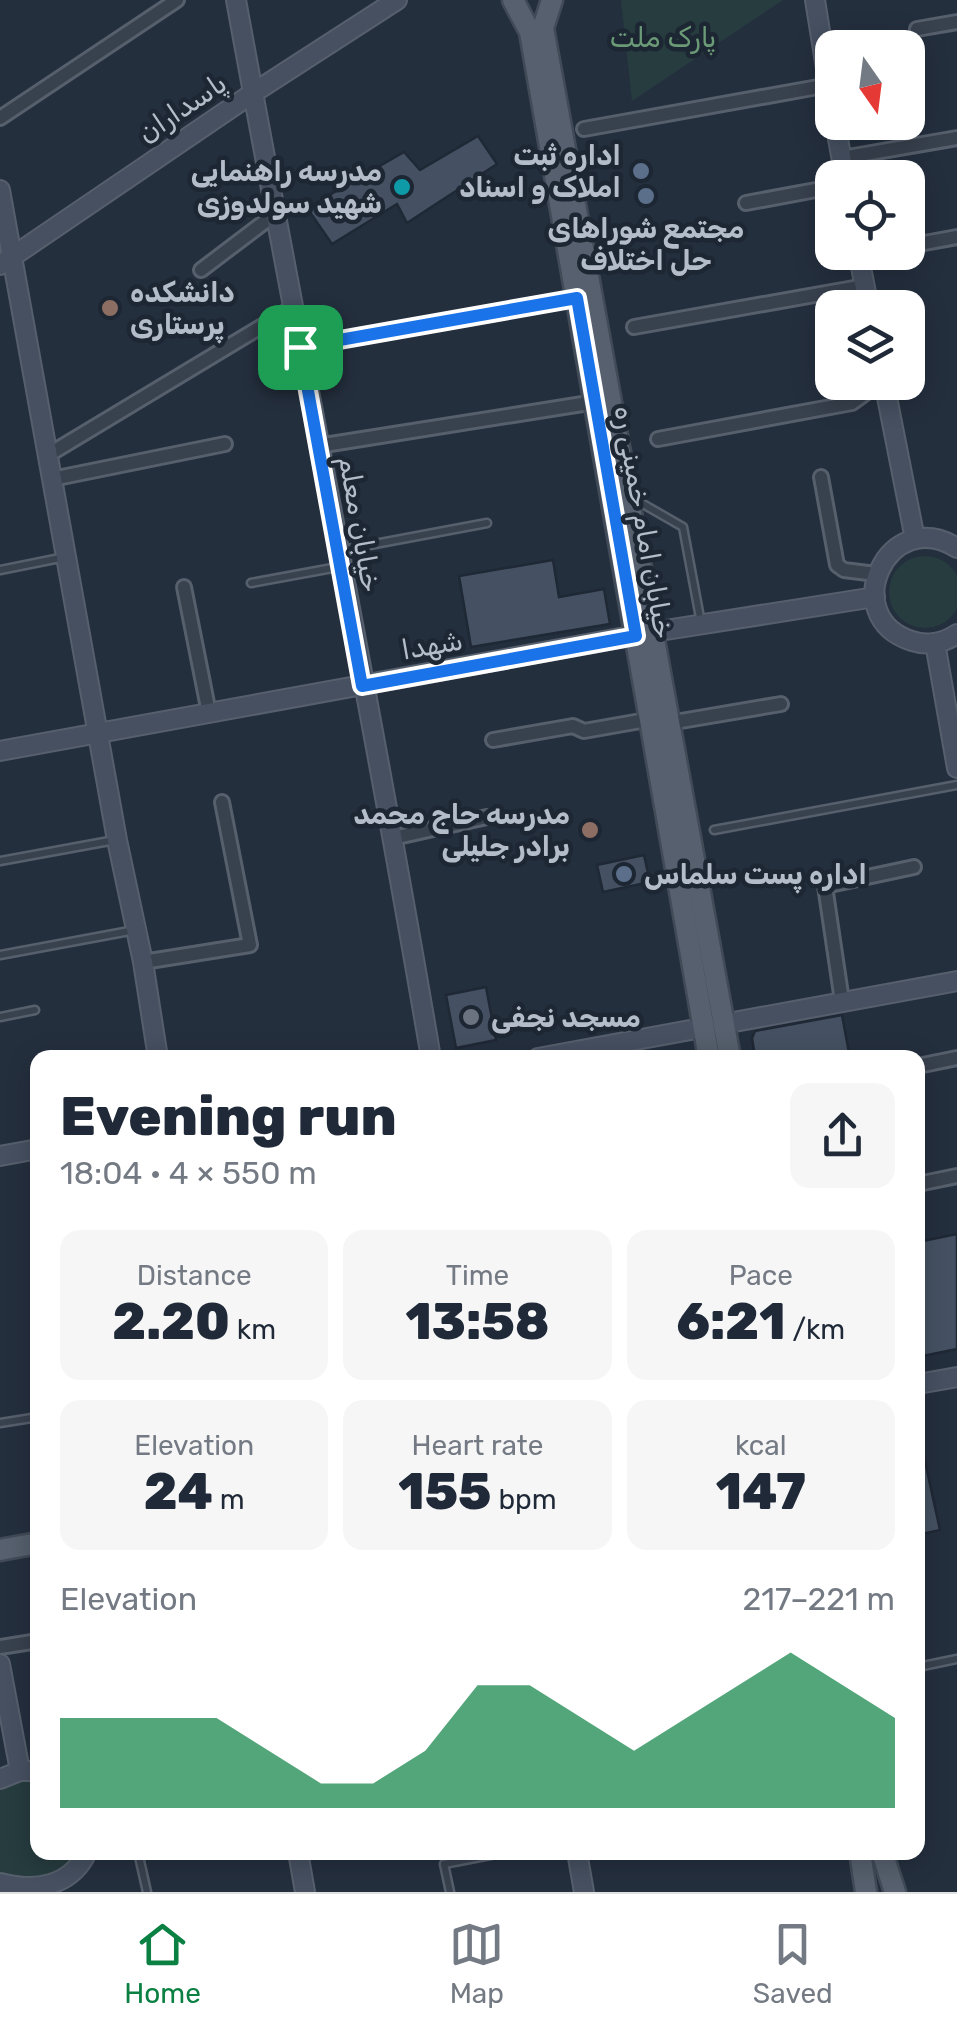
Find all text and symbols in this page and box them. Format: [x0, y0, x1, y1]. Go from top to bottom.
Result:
park label: پارک ملت [610, 21, 716, 56]
north arrow [815, 30, 925, 140]
map controls [815, 30, 925, 400]
street label: پاسداران [131, 66, 234, 151]
place label: اداره ثبت املاک و اسناد [459, 139, 621, 204]
place label: مدرسه راهنمایی شهید سولدوزی [191, 155, 382, 220]
marker: اداره ثبت املاک و اسناد [630, 160, 652, 182]
button: locate [815, 160, 925, 270]
marker: مدرسه راهنمایی شهید سولدوزی [391, 176, 413, 198]
marker: مجتمع شوراهای حل اختلاف [635, 185, 657, 207]
place label: مجتمع شوراهای حل اختلاف [548, 212, 744, 277]
place label: دانشکده پرستاری [130, 276, 235, 344]
button: layers [815, 290, 925, 400]
marker: دانشکده پرستاری [99, 297, 121, 319]
pin [258, 305, 343, 390]
icon: arrive [273, 320, 328, 375]
street label: خیابان امام خمینی ره [605, 403, 681, 641]
street label: خیابان معلم [330, 453, 388, 595]
street label: شهدا [399, 623, 465, 667]
place label: مدرسه حاج محمد برادر جلیلی [353, 798, 570, 863]
marker: مدرسه حاج محمد برادر جلیلی [579, 819, 601, 841]
place label: اداره پست سلماس [644, 858, 867, 894]
marker: اداره پست سلماس [613, 863, 635, 885]
place label: مسجد نجفی [491, 1001, 641, 1034]
marker: مسجد نجفی [460, 1006, 482, 1028]
button: share [790, 1083, 895, 1188]
text: Evening run [60, 1084, 397, 1149]
text: 18:04 · 4 × 550 m [60, 1154, 317, 1192]
text: Distance [137, 1259, 252, 1292]
text: Time [446, 1259, 509, 1292]
text: Pace [729, 1259, 793, 1292]
text: 2.20 [112, 1292, 230, 1352]
text: 13:58 [405, 1292, 549, 1352]
text: 6:21 [676, 1292, 786, 1352]
text: km [230, 1313, 276, 1346]
text: /km [786, 1313, 845, 1346]
text: Elevation [134, 1429, 254, 1462]
text: Heart rate [412, 1429, 543, 1462]
text: kcal [735, 1429, 787, 1462]
text: 24 [144, 1462, 213, 1522]
text: 155 [398, 1462, 492, 1522]
text: 147 [716, 1462, 806, 1522]
text: m [213, 1483, 245, 1516]
text: bpm [492, 1483, 557, 1516]
text: Elevation [60, 1580, 197, 1618]
text: 217–221 m [743, 1580, 895, 1618]
tab: Home [124, 1917, 201, 2010]
tab: Map [449, 1917, 504, 2010]
tab: Saved [753, 1917, 833, 2010]

